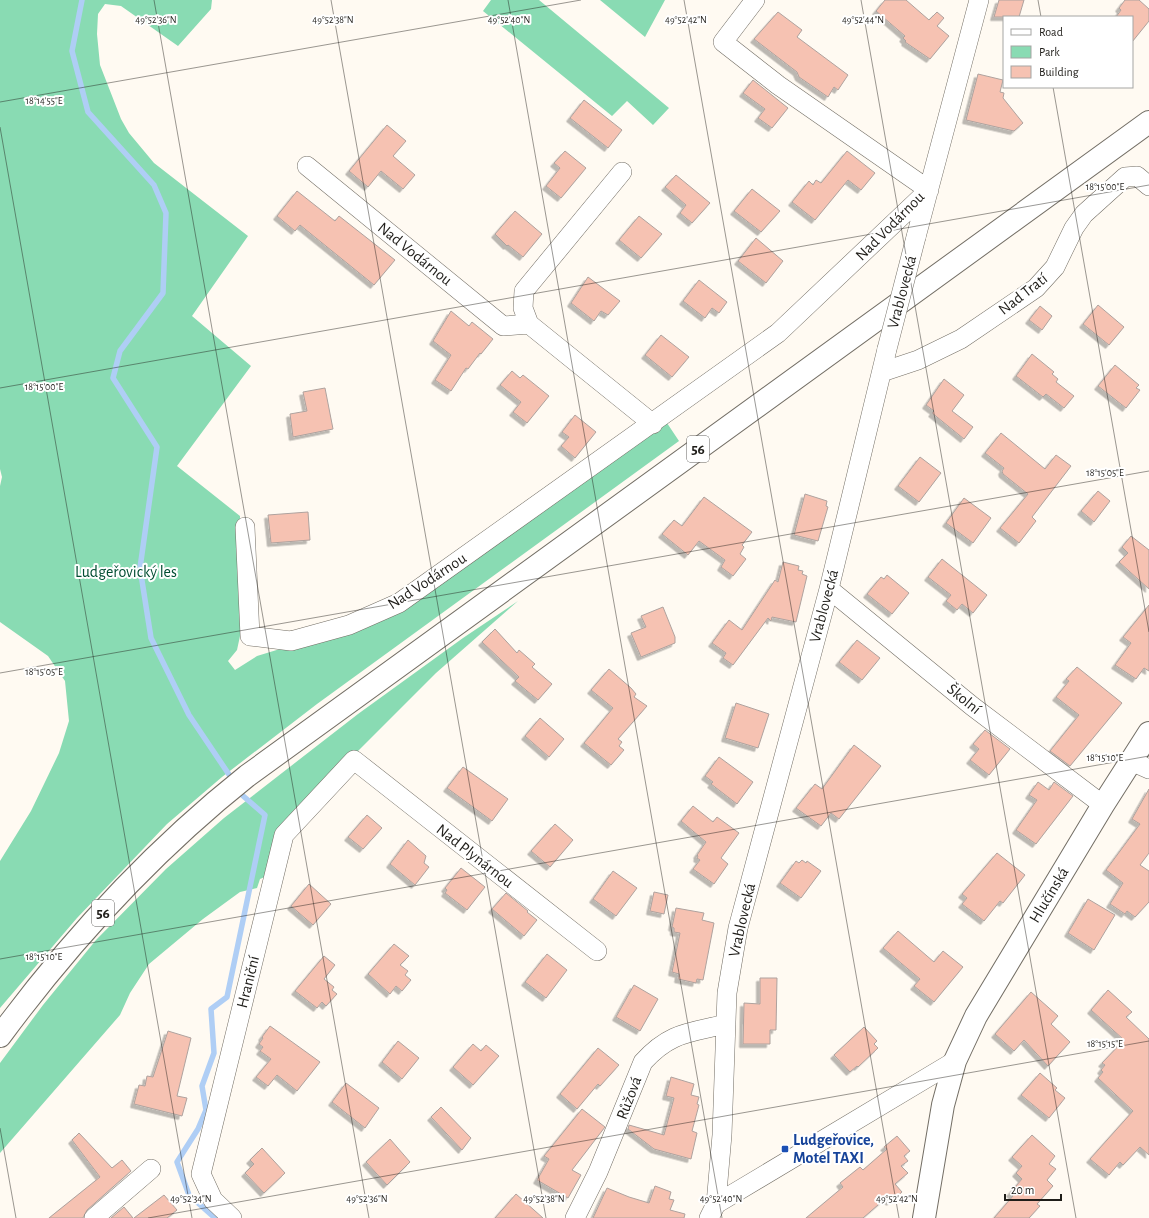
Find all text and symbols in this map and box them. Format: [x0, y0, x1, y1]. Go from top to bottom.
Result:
text: 49°52'36"N [135, 15, 177, 25]
text: 49°52'38"N [312, 15, 354, 25]
text: 49°52'40"N [488, 15, 530, 25]
text: 49°52'42"N [665, 15, 707, 25]
text: 49°52'44"N [842, 15, 884, 25]
legend [1003, 16, 1133, 88]
text: Road [1039, 26, 1063, 38]
text: Park [1039, 46, 1060, 58]
text: Building [1039, 66, 1079, 78]
text: 18°14'55"E [26, 96, 63, 106]
text: 18°15'00"E [1086, 182, 1124, 192]
street label: Nad Vodárnou [853, 189, 927, 263]
street label: Nad Vodárnou [375, 219, 455, 289]
street label: Vrablovecká [885, 254, 919, 330]
street label: Nad Tratí [996, 270, 1051, 318]
text: 18°15'00"E [25, 382, 63, 392]
road number: 56 [687, 436, 709, 462]
text: 18°15'05"E [1086, 468, 1124, 478]
street label: Nad Vodárnou [385, 550, 469, 612]
park label: Ludgeřovický les [75, 564, 177, 581]
street label: Vrablovecká [807, 568, 841, 644]
text: 18°15'05"E [25, 667, 63, 677]
street label: Školní [944, 679, 985, 717]
text: 18°15'10"E [1087, 753, 1124, 763]
street label: Nad Plynárnou [433, 821, 517, 892]
street label: Hlučínská [1026, 864, 1072, 926]
street label: Vrablovecká [726, 882, 758, 958]
road number: 56 [92, 900, 114, 926]
text: 18°15'10"E [26, 952, 63, 962]
street label: Hraniční [234, 954, 262, 1010]
text: 18°15'15"E [1087, 1039, 1123, 1049]
street label: Růžová [614, 1074, 644, 1122]
place label: Ludgeřovice, Motel TAXI [793, 1132, 874, 1166]
marker: Ludgeřovice, Motel TAXI [780, 1144, 790, 1154]
scale bar [1005, 1176, 1061, 1202]
text: 20 m [1011, 1184, 1034, 1196]
text: 49°52'34"N [170, 1194, 212, 1204]
text: 49°52'36"N [346, 1194, 388, 1204]
text: 49°52'38"N [523, 1194, 565, 1204]
text: 49°52'40"N [700, 1194, 742, 1204]
text: 49°52'42"N [876, 1194, 918, 1204]

